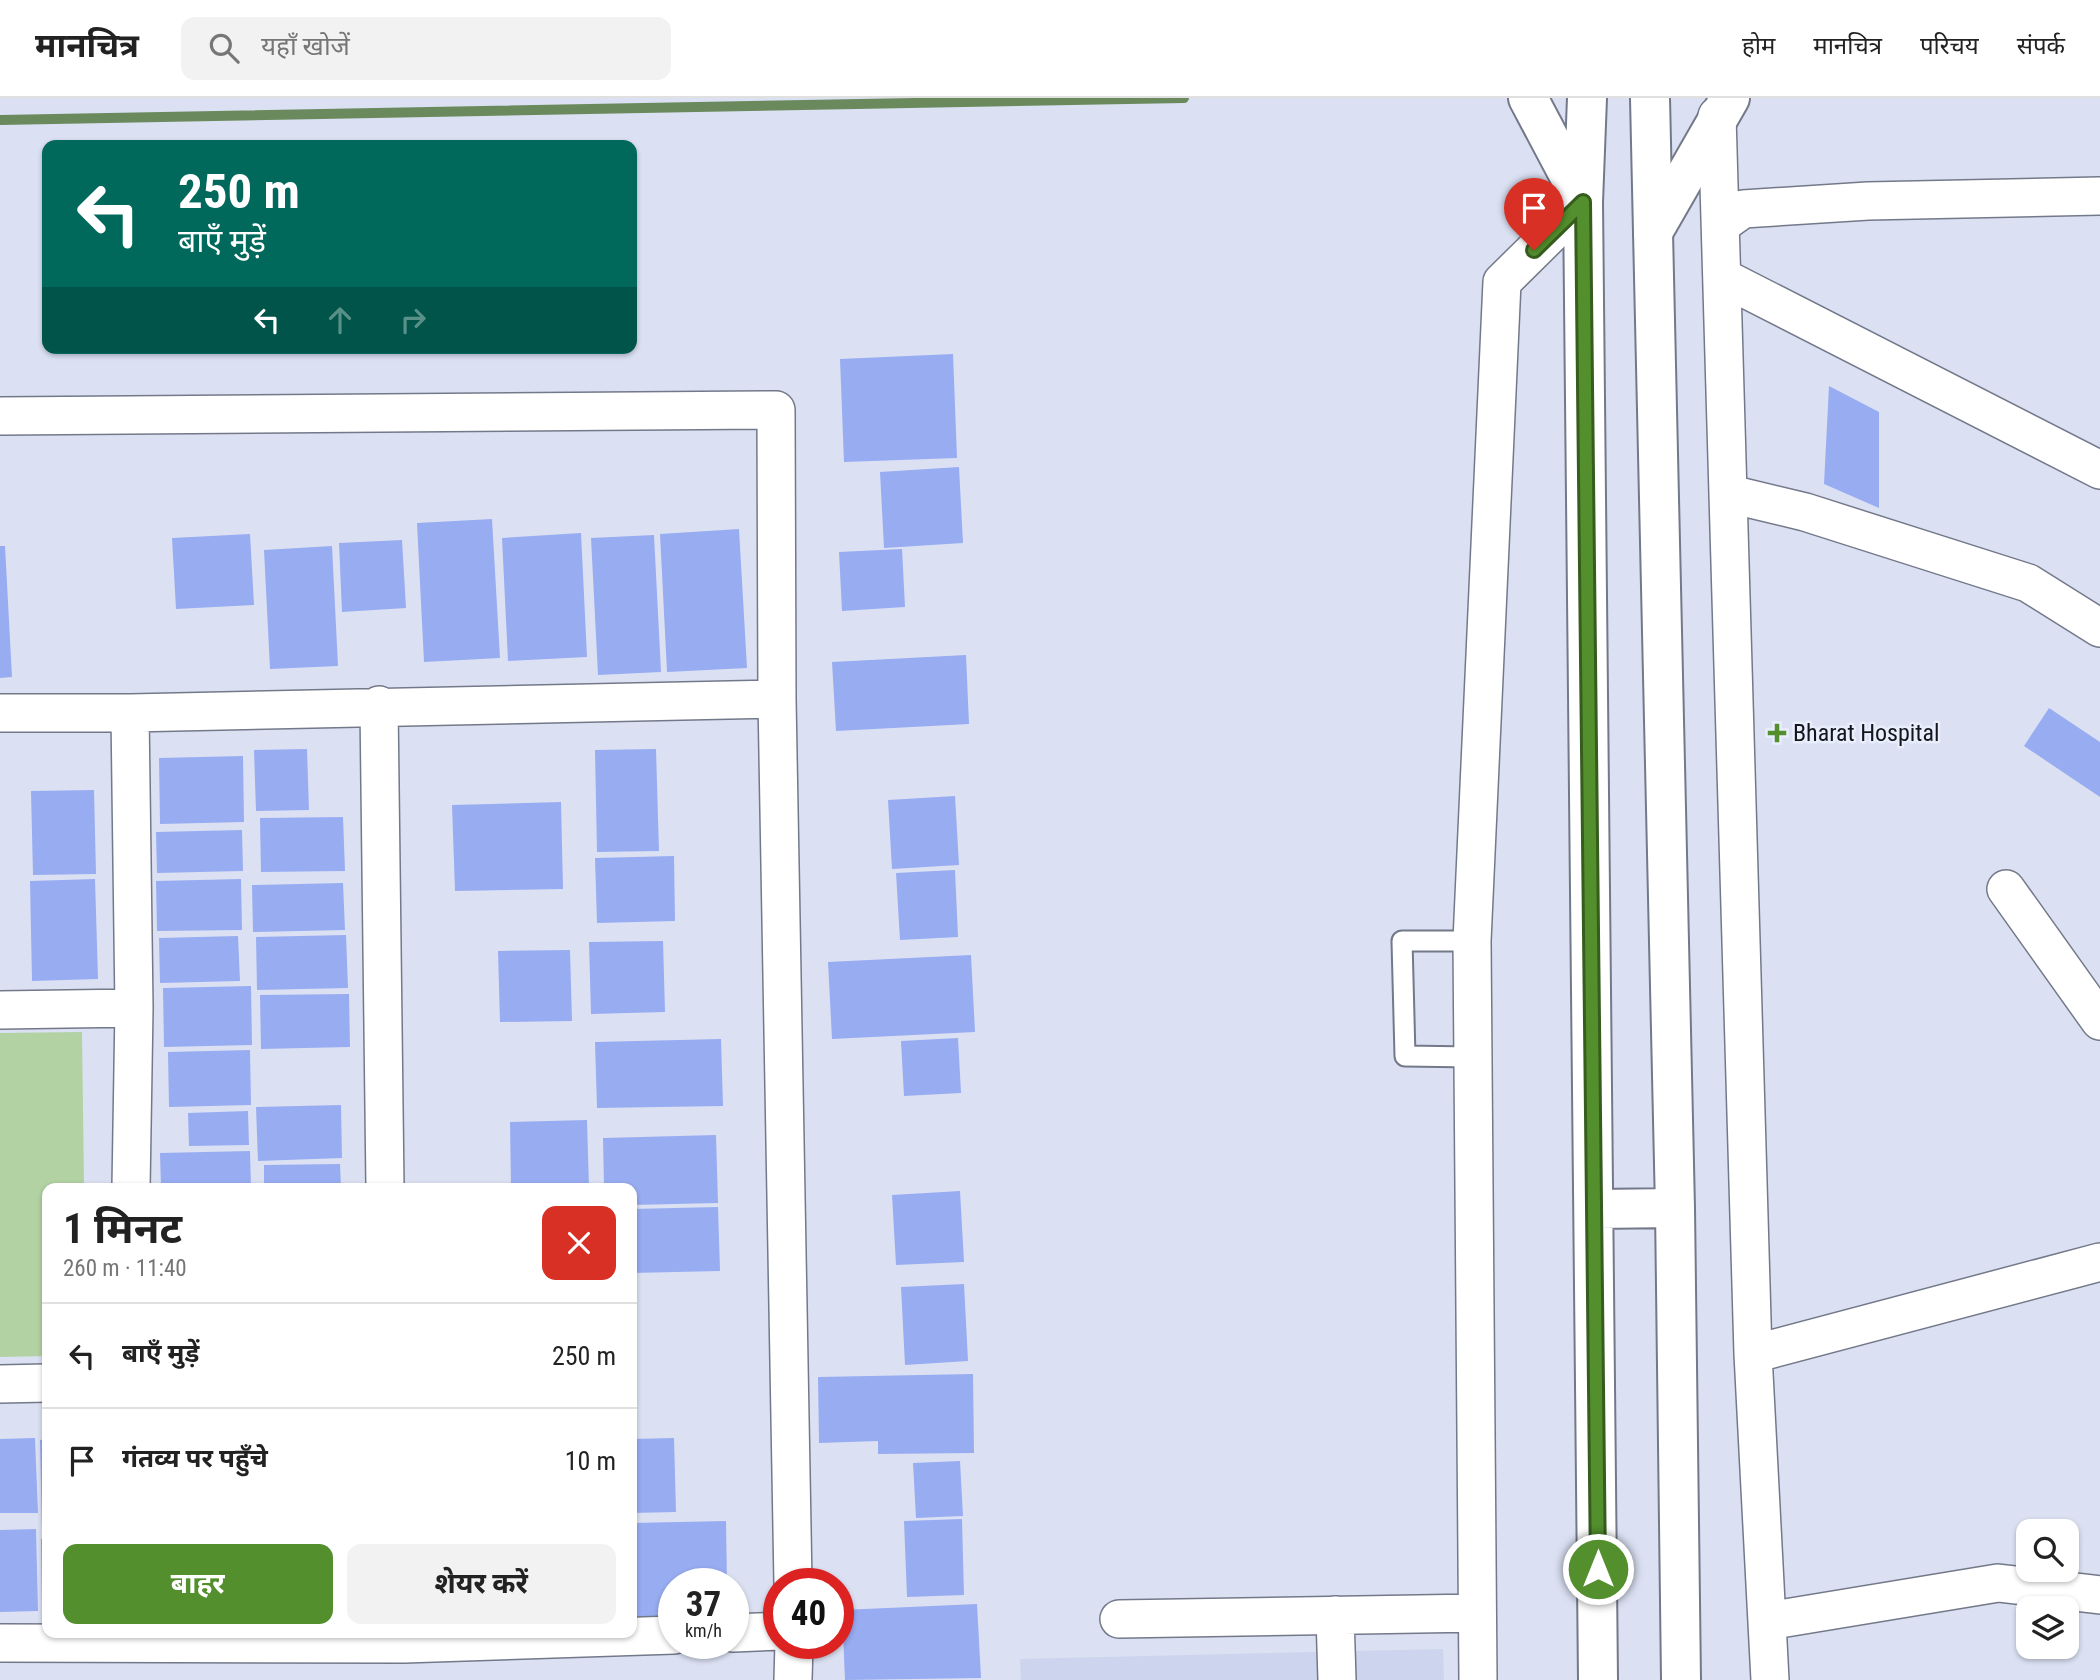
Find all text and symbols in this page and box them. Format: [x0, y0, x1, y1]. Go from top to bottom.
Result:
search box [181, 17, 671, 80]
text: मानचित्र [35, 26, 139, 65]
icon: search [205, 29, 243, 67]
text: यहाँ खोजें [261, 31, 350, 61]
text: होम [1742, 32, 1775, 60]
text: मानचित्र [1813, 32, 1882, 60]
text: परिचय [1920, 32, 1979, 60]
text: संपर्क [2017, 32, 2065, 60]
text: 250 m [178, 163, 300, 220]
icon: left [63, 168, 154, 259]
pin [1504, 178, 1564, 250]
icon: arrive [1515, 189, 1553, 227]
text: बाएँ मुड़ें [178, 222, 266, 260]
icon: left [248, 301, 286, 339]
icon: ahead [321, 301, 359, 339]
icon: right [394, 301, 432, 339]
place label: Bharat Hospital [1793, 719, 1939, 747]
marker: Bharat Hospital [1767, 723, 1787, 743]
text: 1 मिनट [63, 1204, 182, 1253]
button: close [542, 1206, 616, 1280]
text: 260 m · 11:40 [63, 1255, 187, 1282]
icon: left [63, 1337, 101, 1375]
text: बाएँ मुड़ें [122, 1338, 199, 1368]
text: 250 m [552, 1341, 616, 1371]
icon: arrive [63, 1442, 101, 1480]
text: गंतव्य पर पहुँचे [122, 1443, 268, 1473]
text: 10 m [565, 1446, 616, 1476]
map controls [2016, 1519, 2079, 1659]
button: search [2016, 1519, 2079, 1582]
position arrow [1561, 1532, 1635, 1606]
button: बाहर [63, 1544, 333, 1624]
button: शेयर करें [347, 1544, 616, 1624]
speed limit sign: 40 [763, 1568, 854, 1659]
text: 37 [686, 1584, 721, 1625]
button: layers [2016, 1596, 2079, 1659]
text: km/h [685, 1620, 722, 1641]

